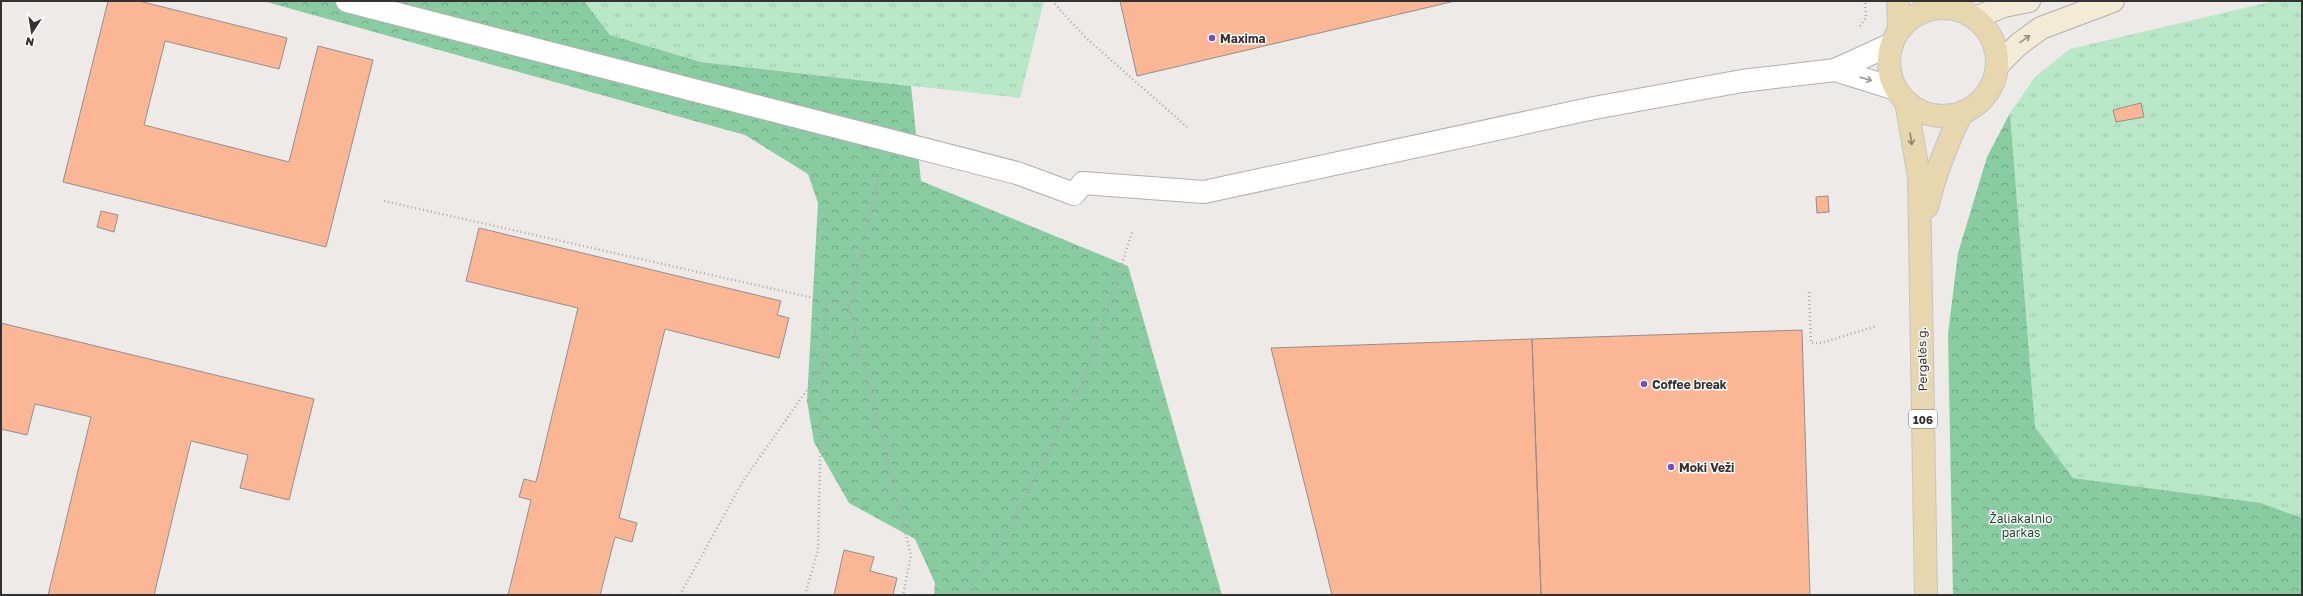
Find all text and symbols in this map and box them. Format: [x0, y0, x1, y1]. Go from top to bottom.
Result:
north arrow [12, 12, 52, 52]
place label: Maxima [1220, 31, 1265, 46]
marker: Maxima [1207, 33, 1217, 43]
text: N [24, 35, 35, 49]
one-way arrow [2020, 35, 2031, 44]
one-way arrow [1859, 76, 1872, 83]
one-way arrow [1907, 132, 1915, 145]
street label: Pergalės g. [1914, 327, 1930, 391]
place label: Coffee break [1652, 377, 1727, 392]
marker: Coffee break [1639, 379, 1649, 389]
road number: 106 [1909, 410, 1937, 428]
place label: Moki Veži [1679, 460, 1734, 475]
marker: Moki Veži [1666, 462, 1676, 472]
park label: Žaliakalnio parkas [1990, 511, 2052, 540]

